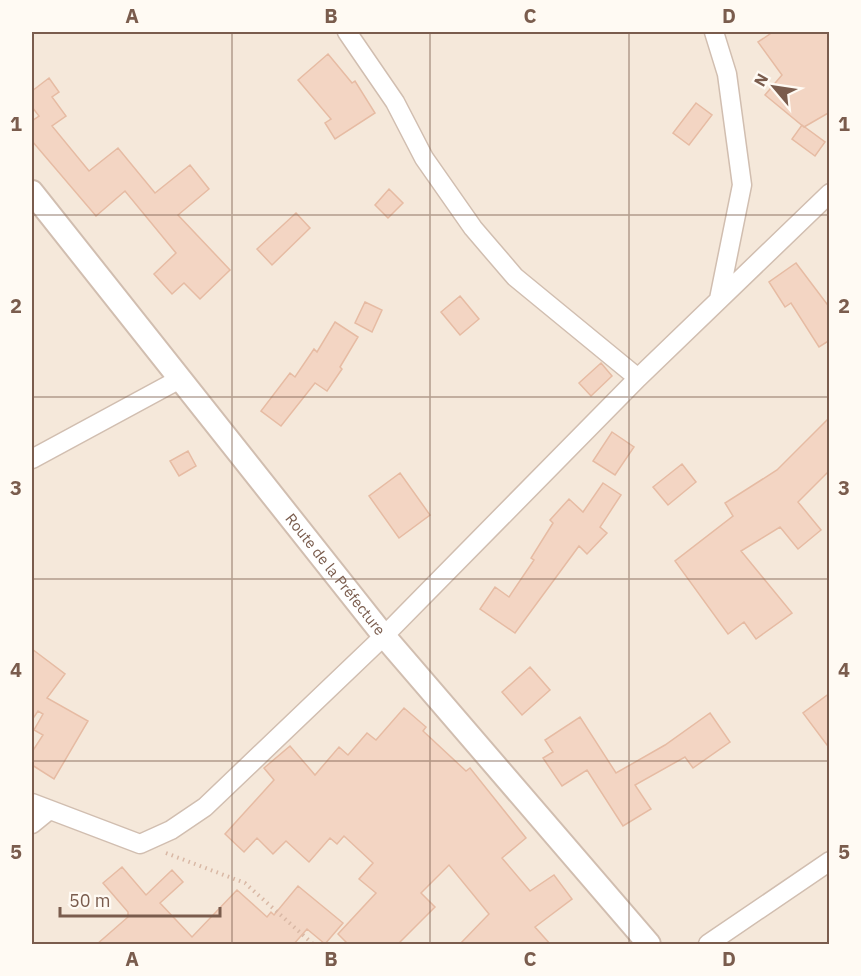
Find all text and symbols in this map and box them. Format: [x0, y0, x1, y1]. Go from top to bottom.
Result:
text: A [125, 2, 139, 29]
text: B [324, 2, 338, 29]
text: C [523, 2, 537, 29]
text: D [722, 2, 736, 29]
north arrow [744, 57, 804, 117]
text: N [749, 70, 772, 90]
text: 1 [10, 110, 22, 137]
text: 1 [838, 110, 850, 137]
text: 2 [10, 292, 22, 319]
text: 2 [838, 292, 850, 319]
text: 3 [10, 474, 22, 501]
text: 3 [838, 474, 850, 501]
street label: Route de la Préfecture [281, 509, 390, 639]
text: 4 [10, 656, 22, 683]
text: 4 [838, 656, 850, 683]
text: 5 [10, 838, 22, 865]
text: 5 [838, 838, 850, 865]
scale bar [60, 880, 220, 918]
text: 50 m [69, 889, 111, 912]
text: A [125, 945, 139, 972]
text: B [324, 945, 338, 972]
text: C [523, 945, 537, 972]
text: D [722, 945, 736, 972]

